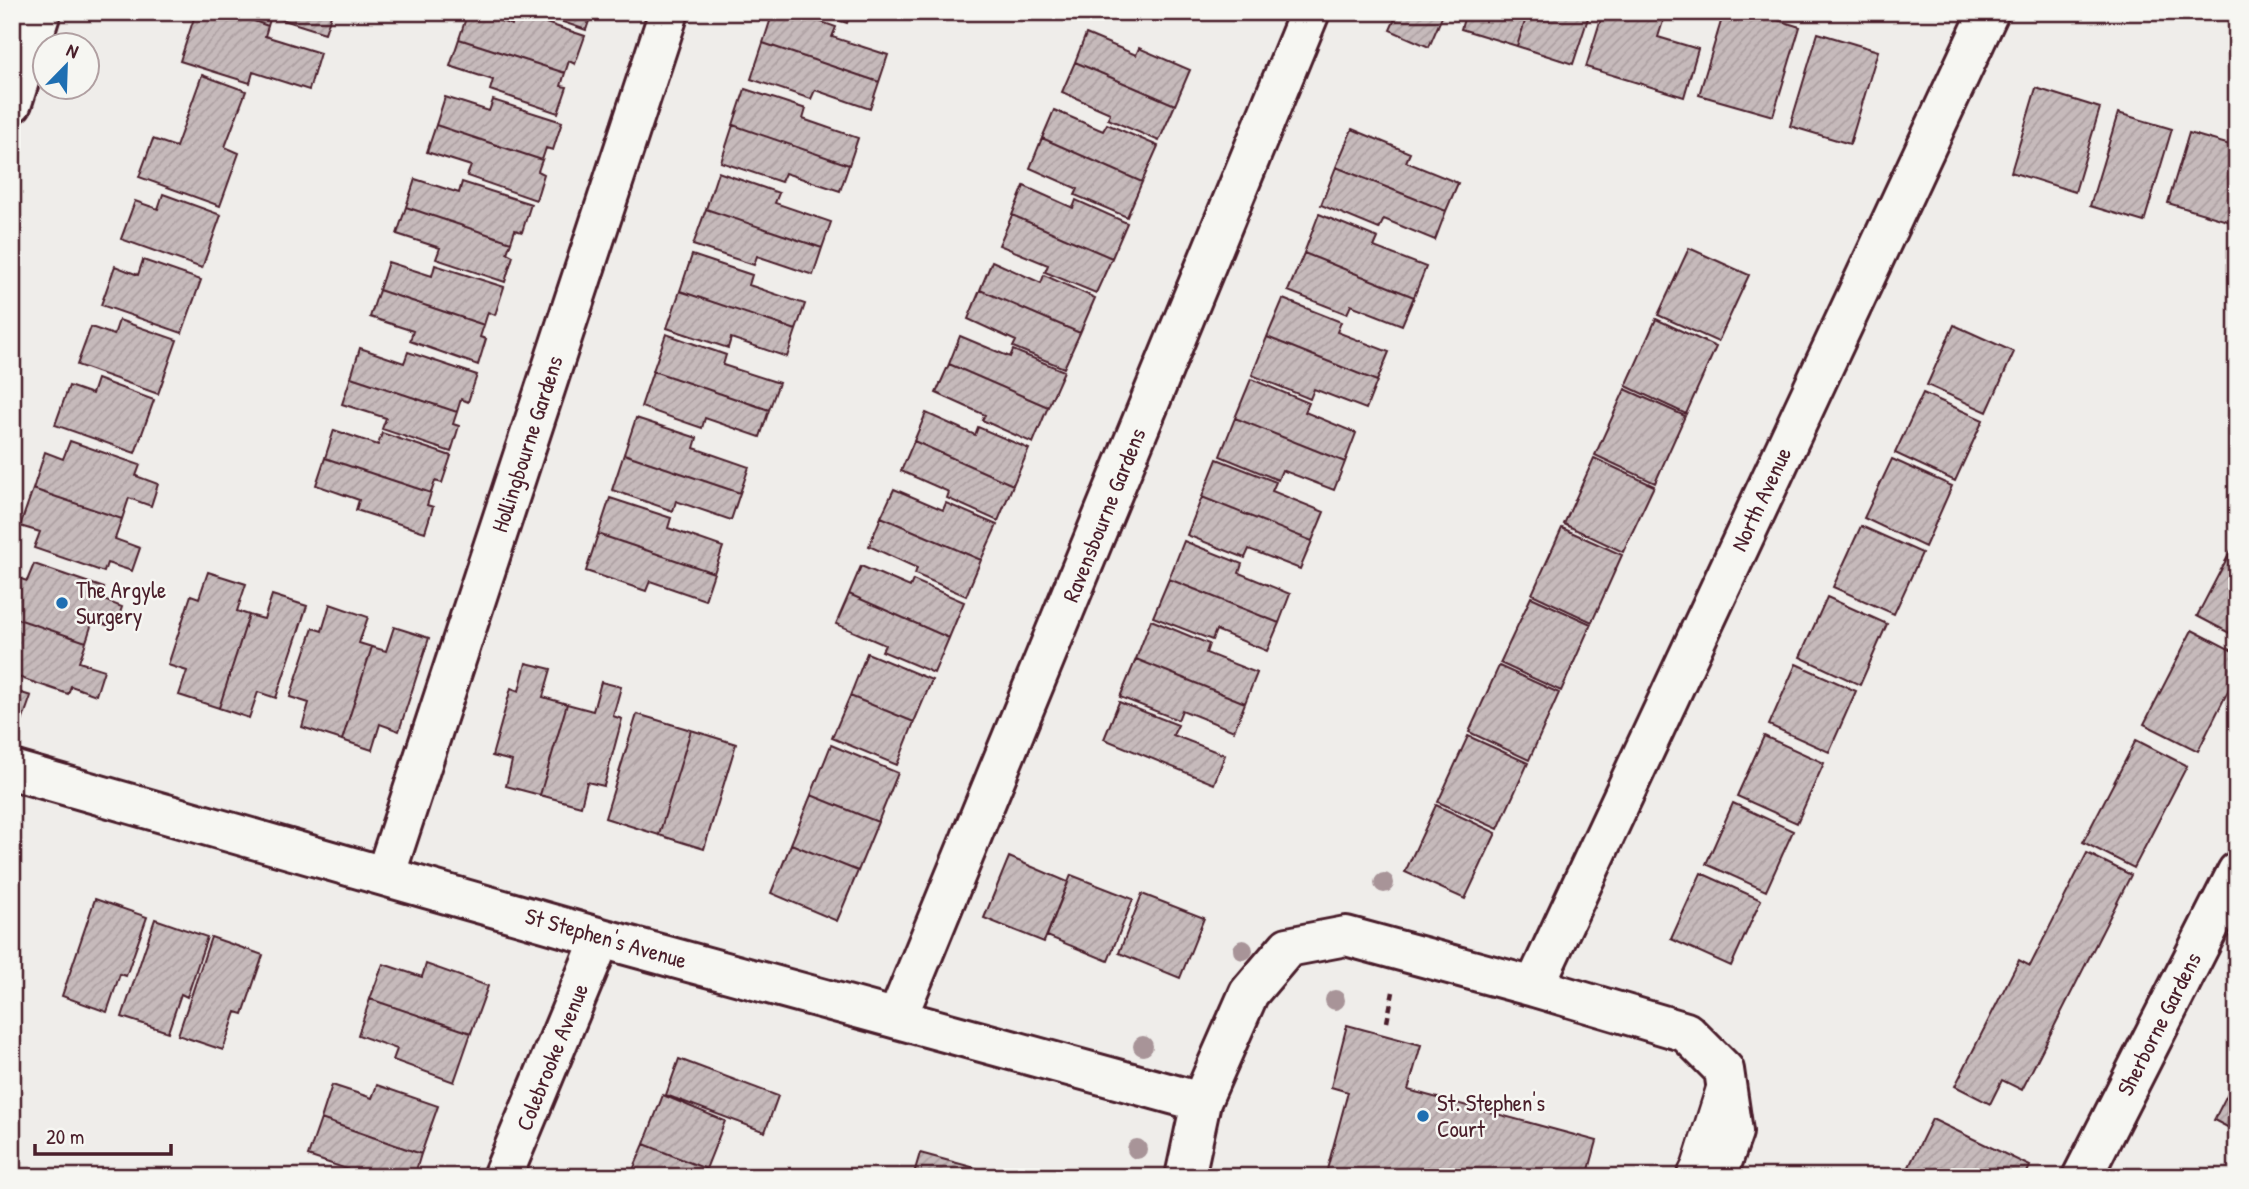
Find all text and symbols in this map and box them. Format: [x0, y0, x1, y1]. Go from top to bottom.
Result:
north arrow [32, 32, 102, 102]
text: N [63, 36, 82, 64]
street label: Hollingbourne Gardens [483, 352, 570, 536]
street label: Ravensbourne Gardens [1055, 423, 1153, 606]
street label: North Avenue [1723, 442, 1798, 556]
place label: The Argyle Surgery [76, 574, 166, 631]
marker: The Argyle Surgery [54, 595, 70, 611]
street label: St Stephen's Avenue [522, 900, 691, 975]
street label: Sherborne Gardens [2109, 947, 2208, 1101]
street label: Colebrooke Avenue [508, 979, 595, 1135]
place label: St. Stephen's Court [1437, 1087, 1545, 1144]
marker: St. Stephen's Court [1415, 1108, 1431, 1124]
scale bar [35, 1112, 172, 1156]
text: 20 m [46, 1122, 84, 1151]

